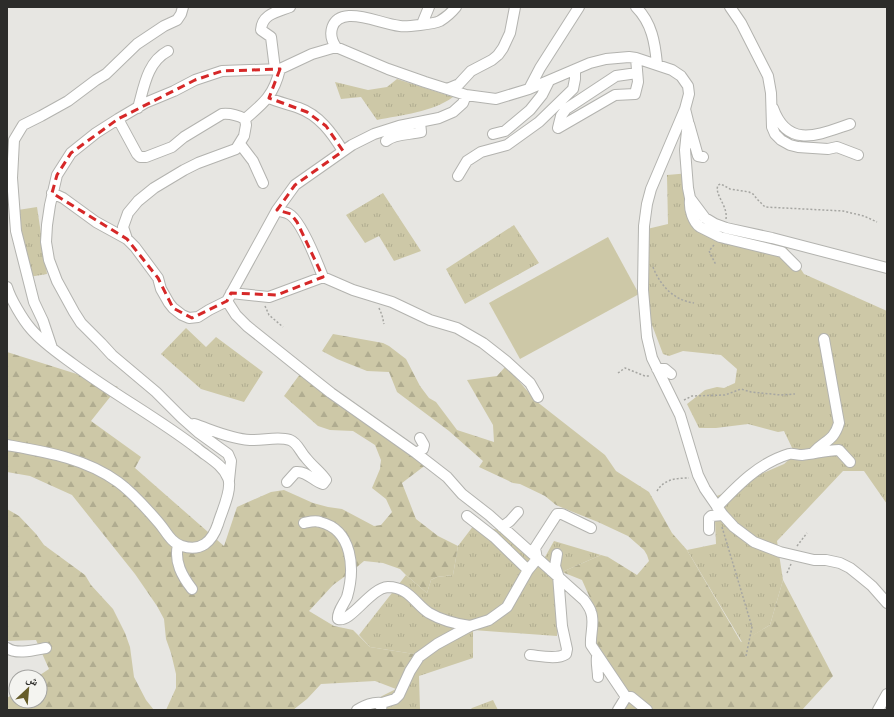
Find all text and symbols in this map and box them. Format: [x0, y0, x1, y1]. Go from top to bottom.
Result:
north arrow [8, 669, 48, 709]
text: ش [24, 671, 41, 690]

